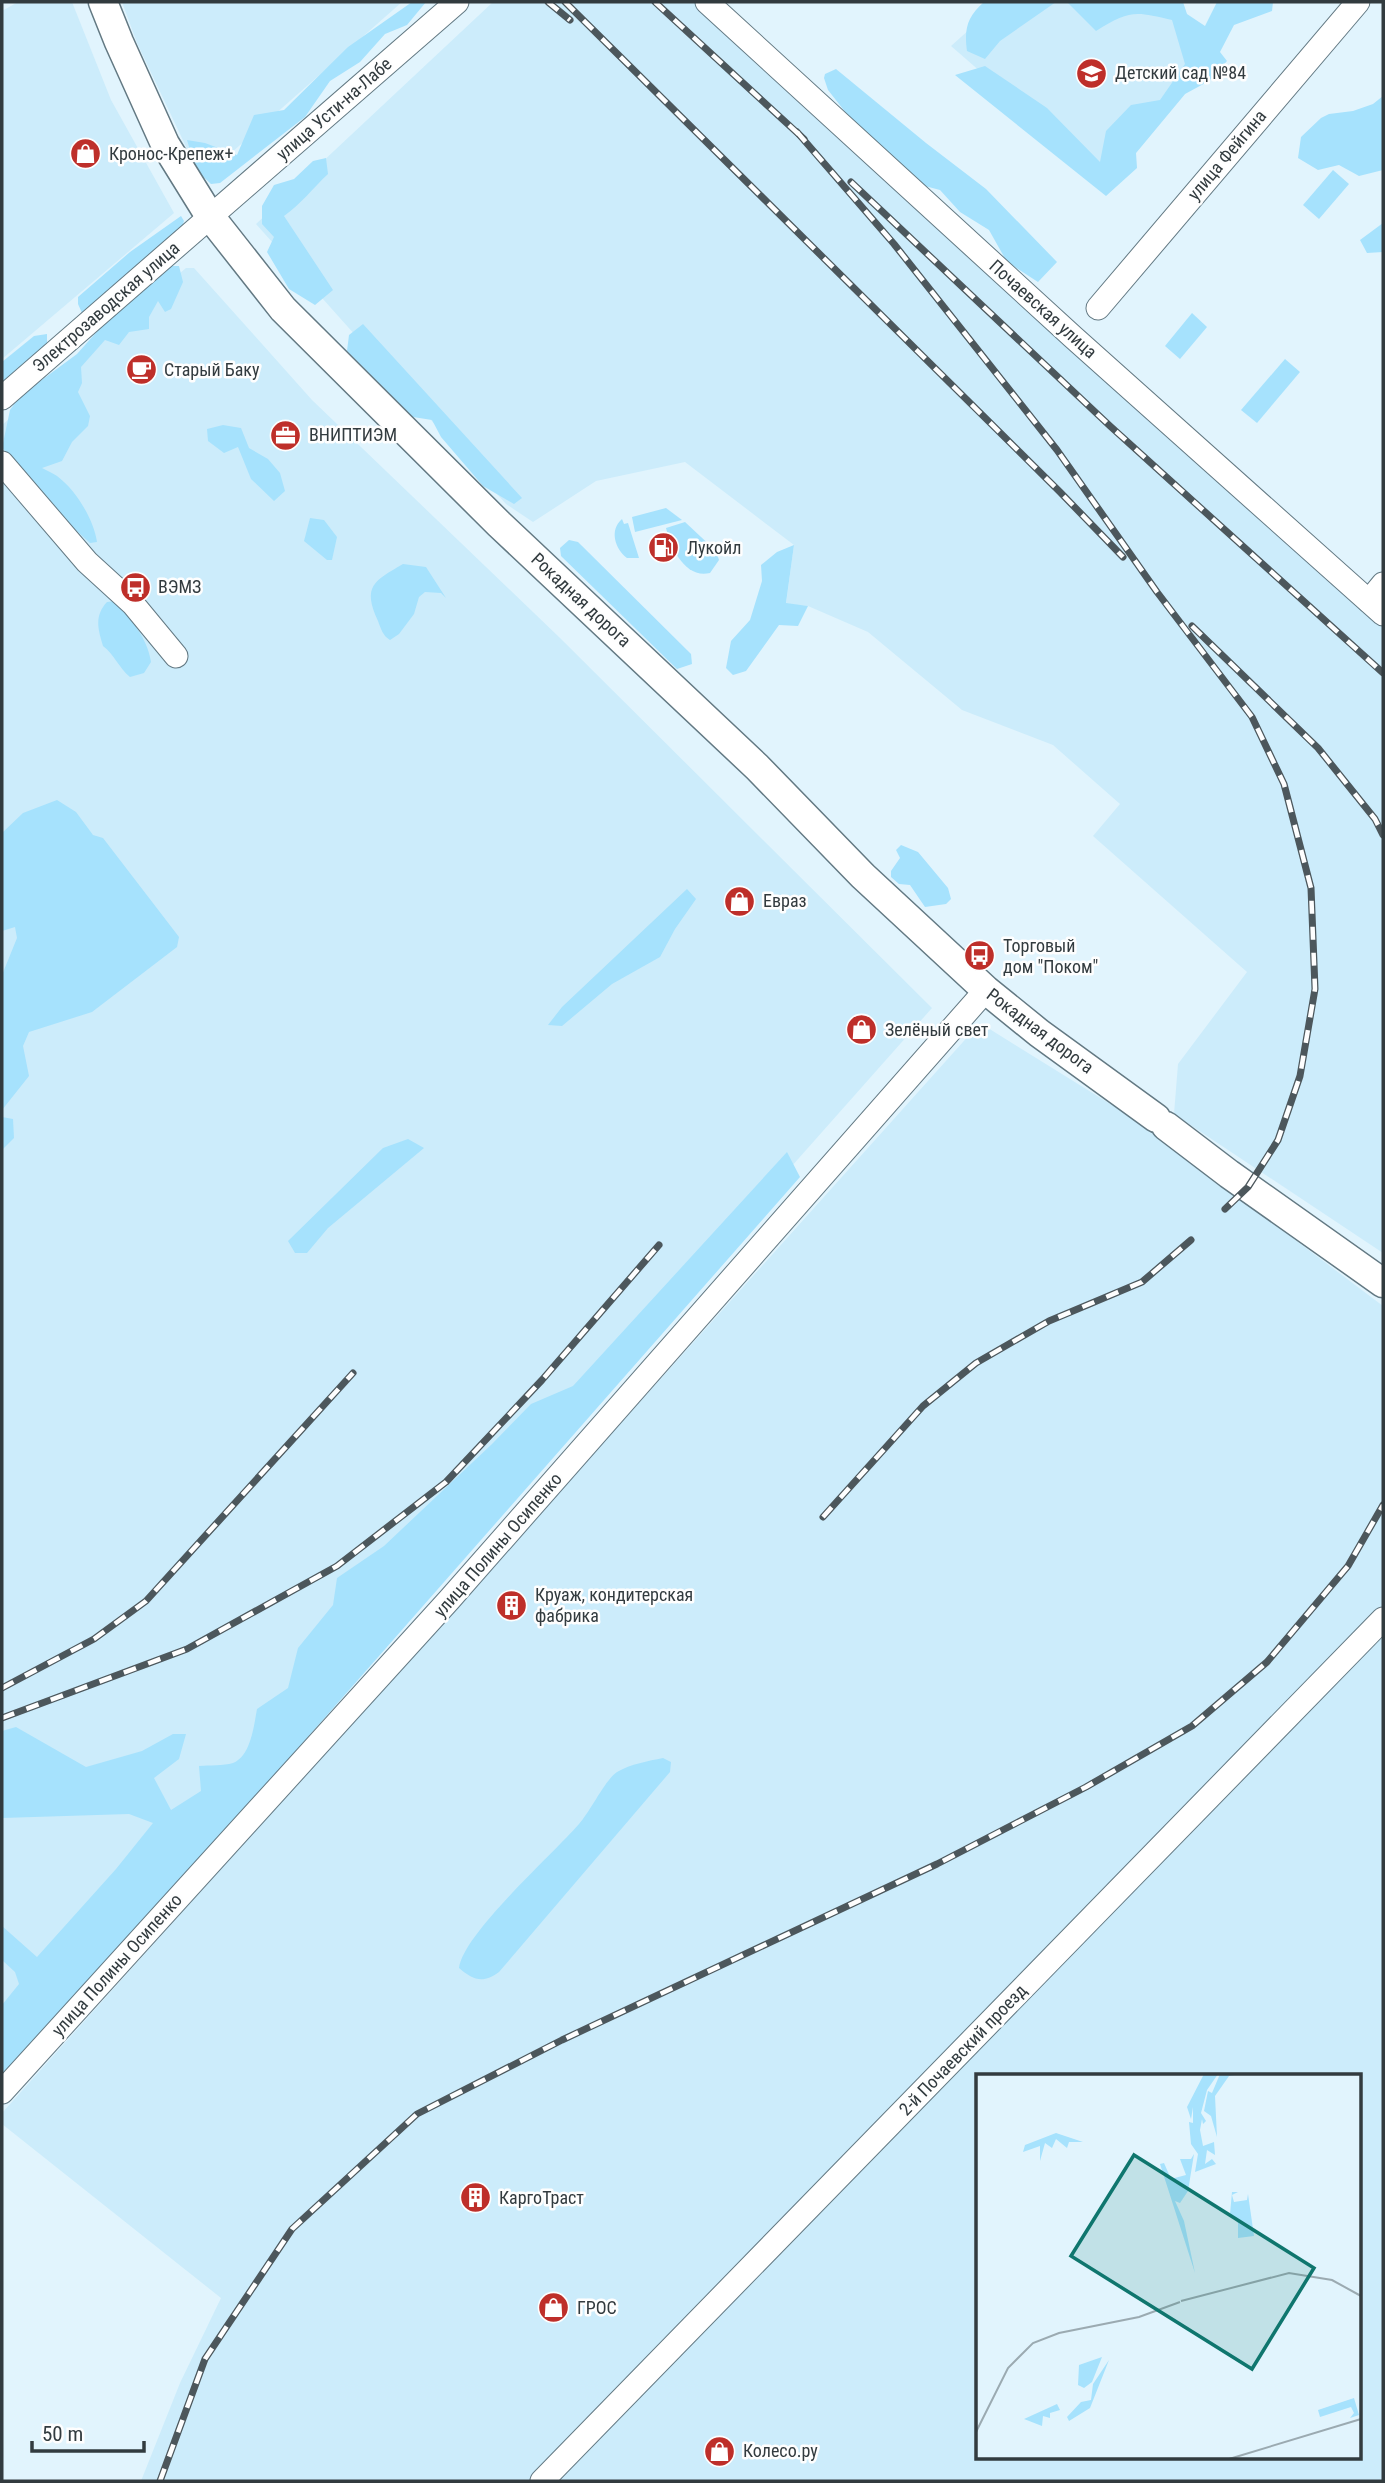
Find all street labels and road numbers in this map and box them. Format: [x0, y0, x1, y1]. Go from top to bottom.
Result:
street label: улица Усти-на-Лабе [272, 53, 396, 164]
street label: улица Фейгина [1183, 105, 1270, 204]
street label: Электрозаводская улица [28, 237, 184, 376]
street label: Почаевская улица [985, 255, 1101, 362]
street label: Рокадная дорога [527, 548, 635, 651]
street label: Рокадная дорога [983, 984, 1098, 1078]
street label: улица Полины Осипенко [429, 1468, 566, 1621]
street label: улица Полины Осипенко [47, 1889, 186, 2040]
street label: 2-й Почаевский проезд [895, 1979, 1031, 2120]

